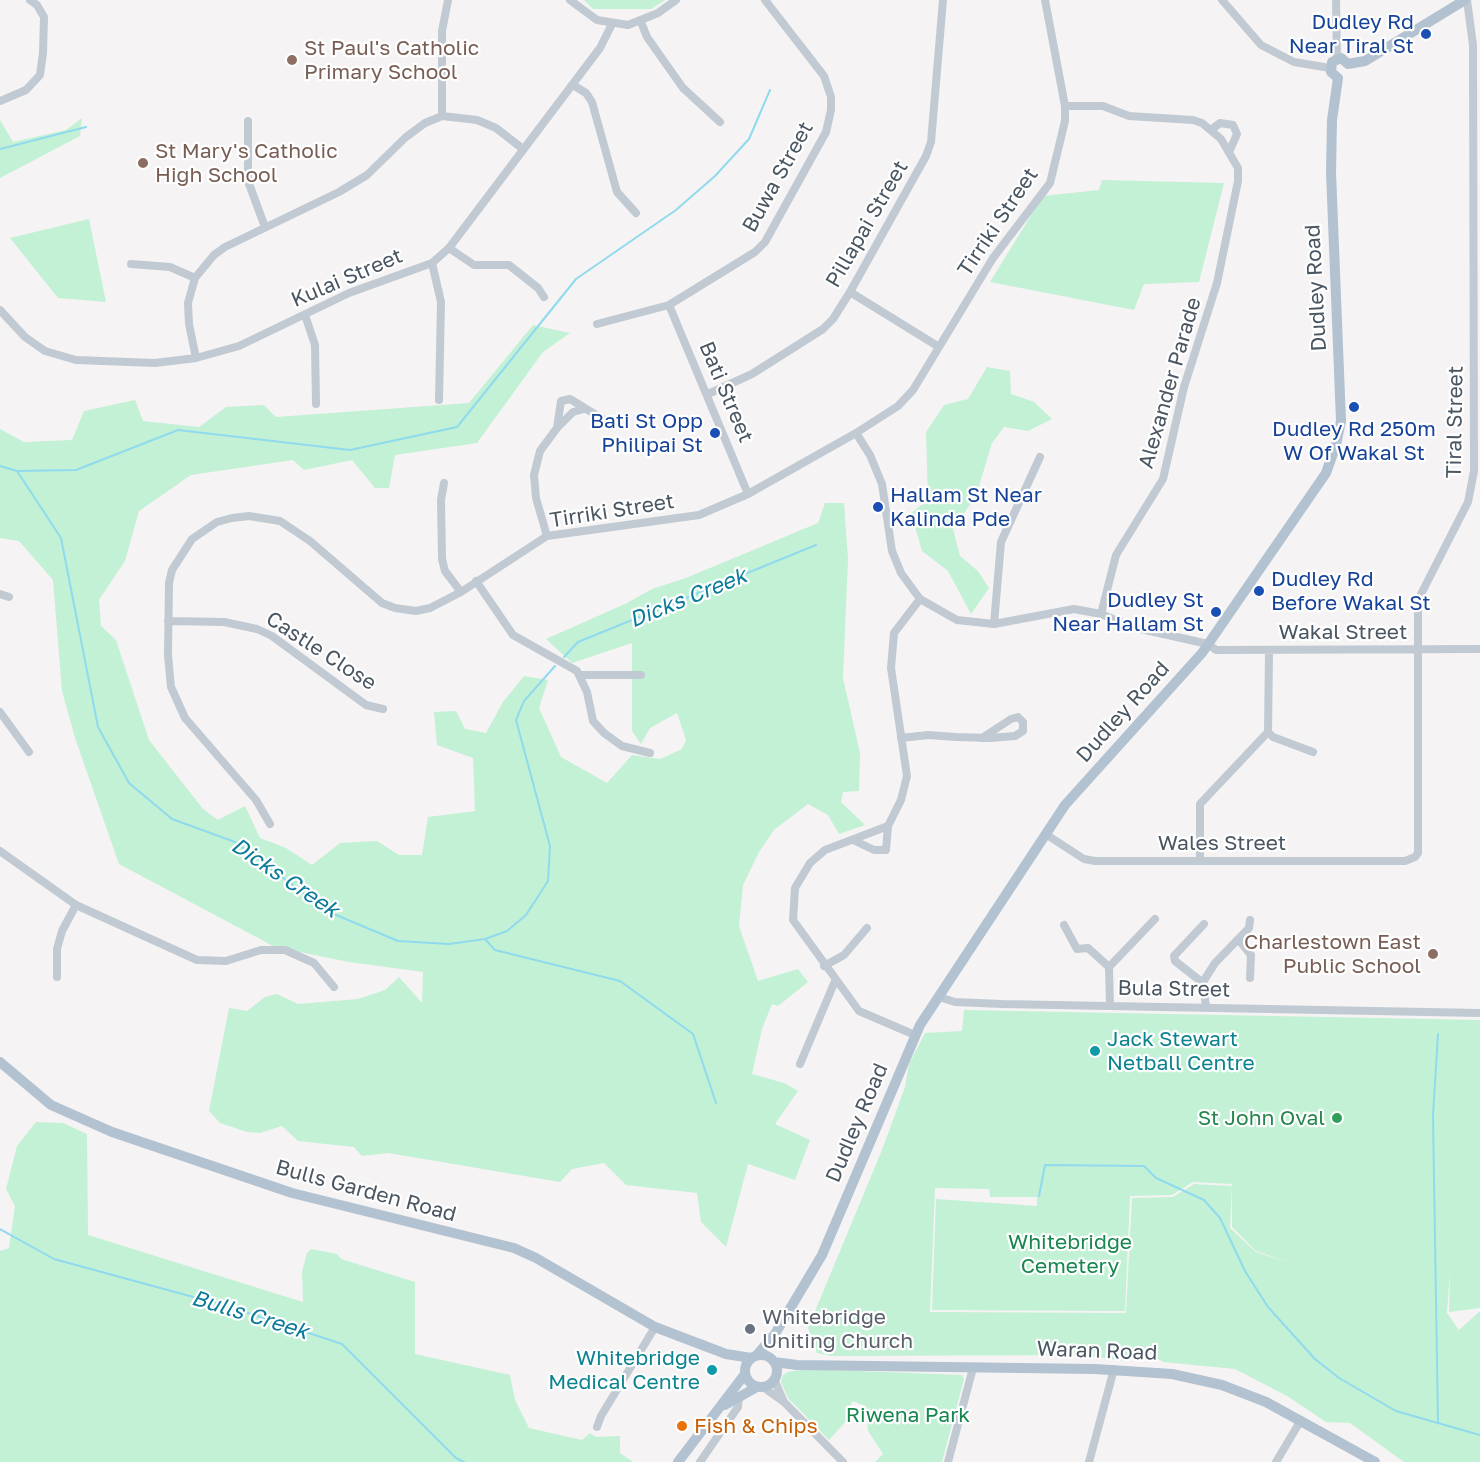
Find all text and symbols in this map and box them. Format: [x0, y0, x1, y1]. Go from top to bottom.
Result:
place label: Dudley Rd Near Tiral St [1289, 9, 1414, 59]
marker: Dudley Rd Near Tiral St [1419, 27, 1433, 41]
place label: St Paul's Catholic Primary School [304, 35, 479, 85]
marker: St Paul's Catholic Primary School [285, 53, 299, 67]
street label: Buwa Street [737, 117, 819, 237]
place label: St Mary's Catholic High School [155, 138, 338, 188]
marker: St Mary's Catholic High School [136, 156, 150, 170]
street label: Pillapai Street [820, 156, 914, 292]
street label: Tirriki Street [952, 163, 1044, 281]
street label: Dudley Road [1300, 224, 1332, 352]
street label: Kulai Street [288, 243, 406, 313]
street label: Alexander Parade [1134, 294, 1206, 472]
street label: Bati Street [693, 338, 759, 446]
street label: Tiral Street [1441, 365, 1469, 479]
marker: Dudley Rd 250m W Of Wakal St [1347, 400, 1361, 414]
place label: Bati St Opp Philipai St [590, 408, 703, 458]
place label: Dudley Rd 250m W Of Wakal St [1272, 416, 1436, 466]
marker: Bati St Opp Philipai St [708, 426, 722, 440]
place label: Hallam St Near Kalinda Pde [890, 482, 1042, 532]
street label: Tirriki Street [548, 489, 676, 533]
marker: Hallam St Near Kalinda Pde [871, 500, 885, 514]
water label: Dicks Creek [626, 563, 750, 633]
place label: Dudley Rd Before Wakal St [1271, 566, 1431, 616]
marker: Dudley Rd Before Wakal St [1252, 584, 1266, 598]
place label: Dudley St Near Hallam St [1052, 587, 1204, 637]
marker: Dudley St Near Hallam St [1209, 605, 1223, 619]
street label: Castle Close [261, 606, 381, 696]
street label: Wakal Street [1279, 619, 1407, 645]
street label: Dudley Road [1071, 656, 1175, 768]
street label: Wales Street [1158, 830, 1286, 856]
water label: Dicks Creek [226, 832, 344, 924]
place label: Charlestown East Public School [1244, 929, 1421, 979]
marker: Charlestown East Public School [1426, 947, 1440, 961]
street label: Bula Street [1117, 975, 1231, 1003]
place label: Jack Stewart Netball Centre [1107, 1026, 1255, 1076]
marker: Jack Stewart Netball Centre [1088, 1044, 1102, 1058]
street label: Dudley Road [821, 1060, 893, 1186]
place label: St John Oval [1198, 1105, 1325, 1131]
marker: St John Oval [1330, 1111, 1344, 1125]
street label: Bulls Garden Road [273, 1155, 459, 1227]
park label: Whitebridge Cemetery [1008, 1229, 1132, 1279]
water label: Bulls Creek [188, 1285, 312, 1345]
place label: Whitebridge Uniting Church [762, 1304, 913, 1354]
marker: Whitebridge Uniting Church [743, 1322, 757, 1336]
street label: Waran Road [1036, 1336, 1158, 1366]
place label: Whitebridge Medical Centre [548, 1345, 700, 1395]
marker: Whitebridge Medical Centre [705, 1363, 719, 1377]
park label: Riwena Park [846, 1402, 970, 1428]
place label: Fish & Chips [694, 1413, 818, 1439]
marker: Fish & Chips [675, 1419, 689, 1433]

